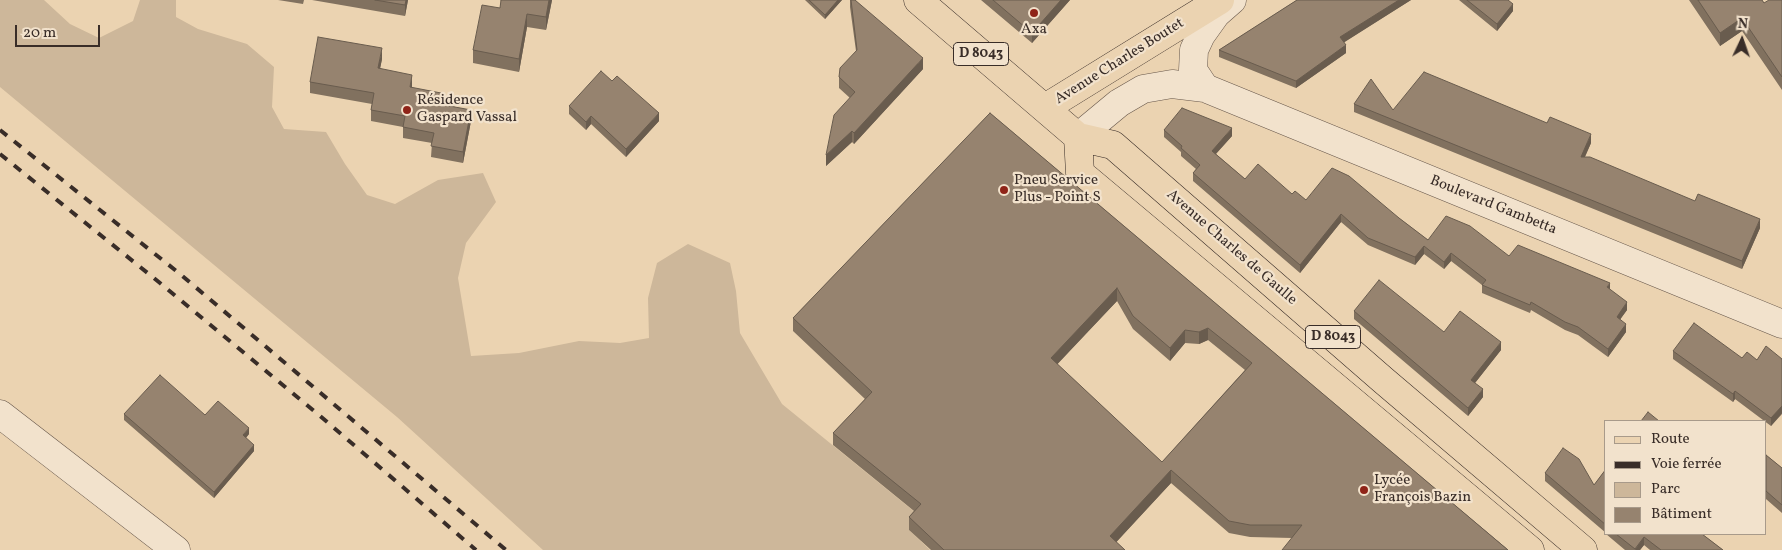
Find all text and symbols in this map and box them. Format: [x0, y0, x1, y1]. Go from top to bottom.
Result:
marker: Axa [1028, 7, 1040, 19]
scale bar [18, 15, 102, 47]
street label: Avenue Charles Boutet [1052, 15, 1188, 109]
north arrow [1717, 15, 1767, 65]
text: N [1737, 15, 1748, 34]
place label: Axa [1021, 21, 1047, 39]
text: 20 m [23, 23, 56, 44]
road number: D 8043 [954, 42, 1008, 66]
place label: Résidence Gaspard Vassal [417, 92, 517, 127]
marker: Résidence Gaspard Vassal [401, 104, 413, 116]
place label: Pneu Service Plus - Point S [1014, 172, 1101, 207]
street label: Boulevard Gambetta [1427, 172, 1559, 240]
marker: Pneu Service Plus - Point S [998, 184, 1010, 196]
street label: Avenue Charles de Gaulle [1162, 186, 1300, 310]
road number: D 8043 [1306, 326, 1360, 348]
legend [1604, 420, 1767, 535]
text: Route [1651, 429, 1690, 450]
text: Voie ferrée [1651, 454, 1722, 475]
place label: Lycée François Bazin [1374, 472, 1471, 507]
text: Parc [1651, 479, 1680, 500]
marker: Lycée François Bazin [1358, 484, 1370, 496]
text: Bâtiment [1651, 504, 1712, 525]

